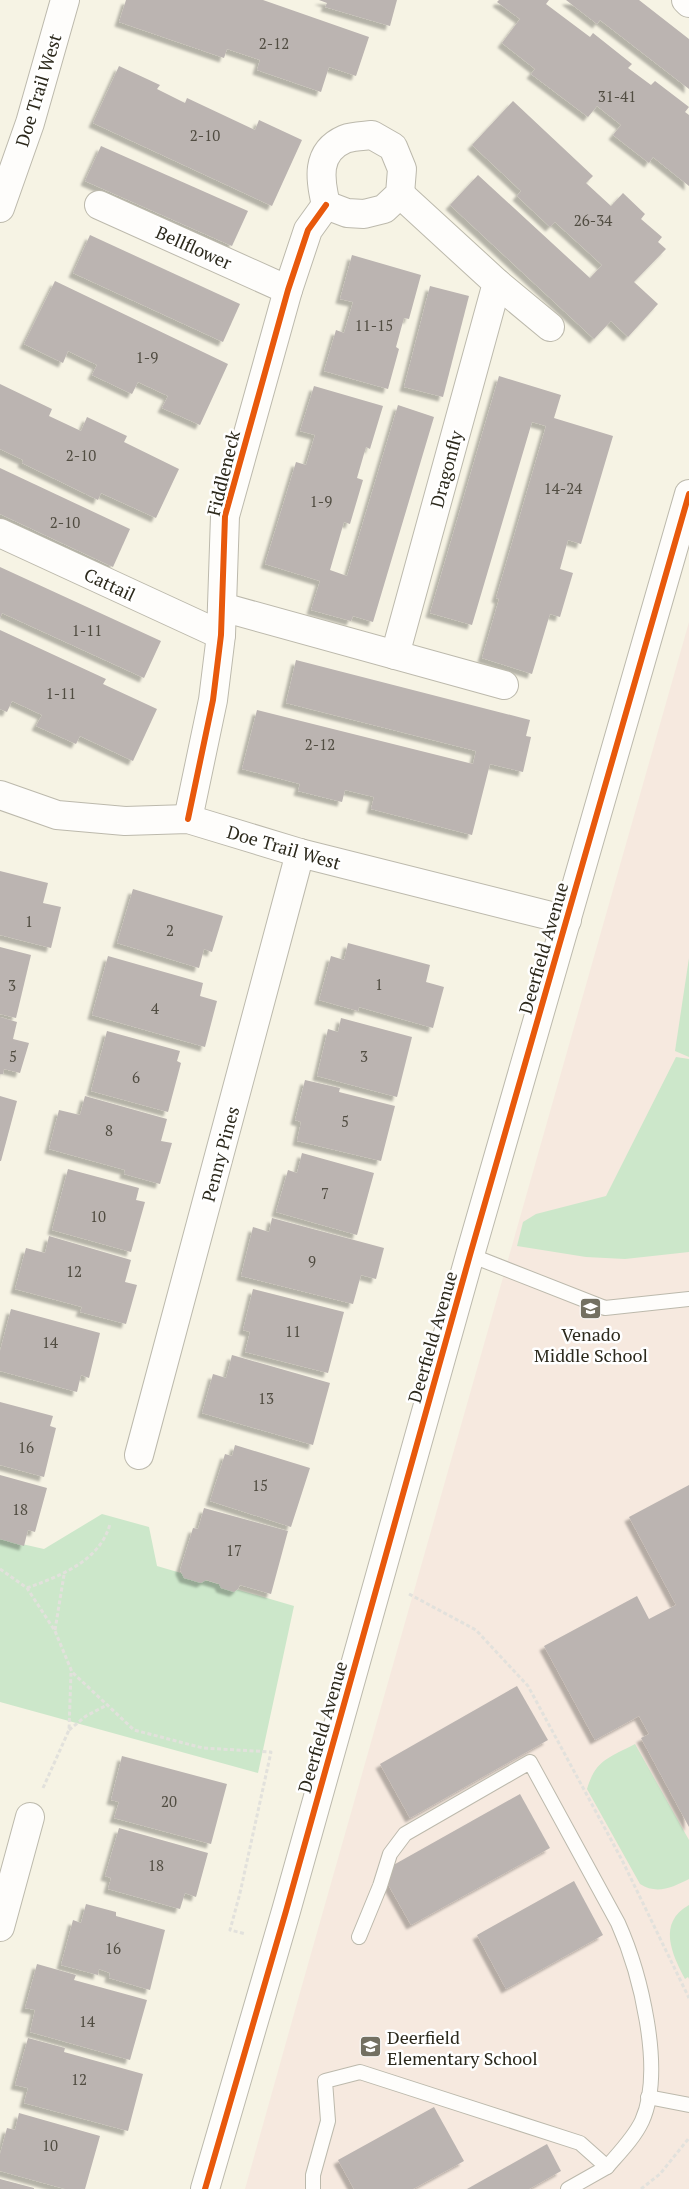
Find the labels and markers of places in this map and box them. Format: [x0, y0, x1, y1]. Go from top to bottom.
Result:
school or university icon: Venado Middle School [579, 1297, 603, 1321]
place label: Venado Middle School [534, 1322, 648, 1367]
place label: Deerfield Elementary School [387, 2025, 538, 2070]
school or university icon: Deerfield Elementary School [359, 2035, 383, 2059]

